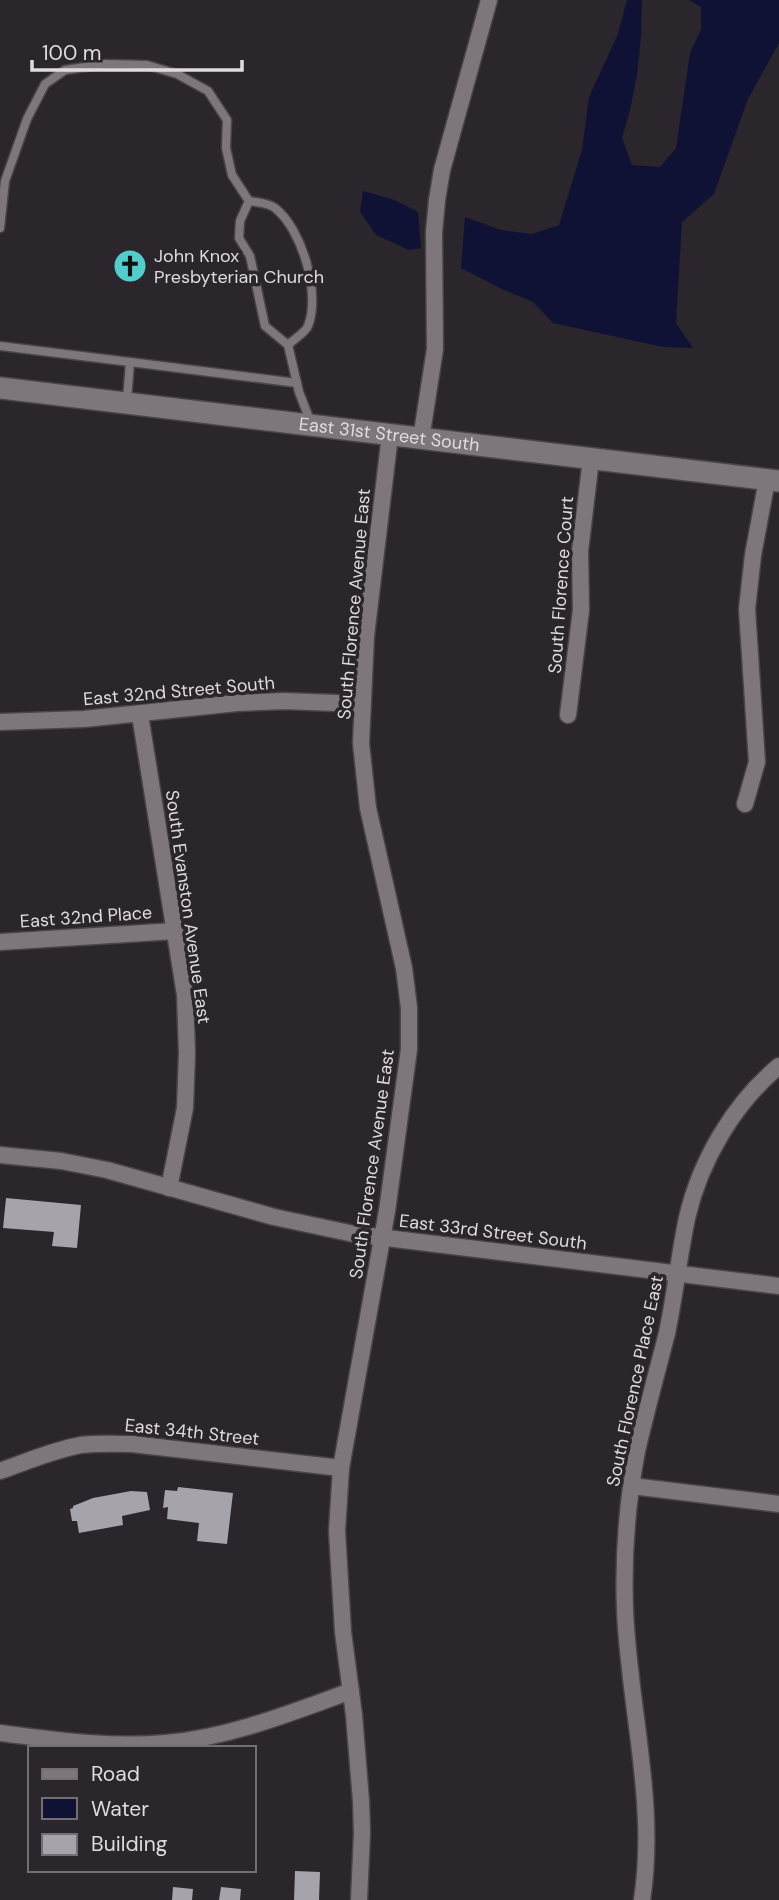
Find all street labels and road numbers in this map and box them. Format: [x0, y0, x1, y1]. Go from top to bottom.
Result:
street label: East 31st Street South [298, 412, 481, 457]
street label: South Florence Avenue East [332, 488, 376, 720]
street label: South Florence Court [543, 496, 579, 674]
street label: East 32nd Street South [82, 671, 276, 711]
street label: South Evanston Avenue East [160, 789, 216, 1025]
street label: East 32nd Place [19, 900, 153, 934]
street label: South Florence Avenue East [344, 1048, 400, 1280]
street label: East 33rd Street South [398, 1209, 588, 1255]
street label: South Florence Place East [601, 1273, 669, 1489]
street label: East 34th Street [124, 1413, 260, 1451]

